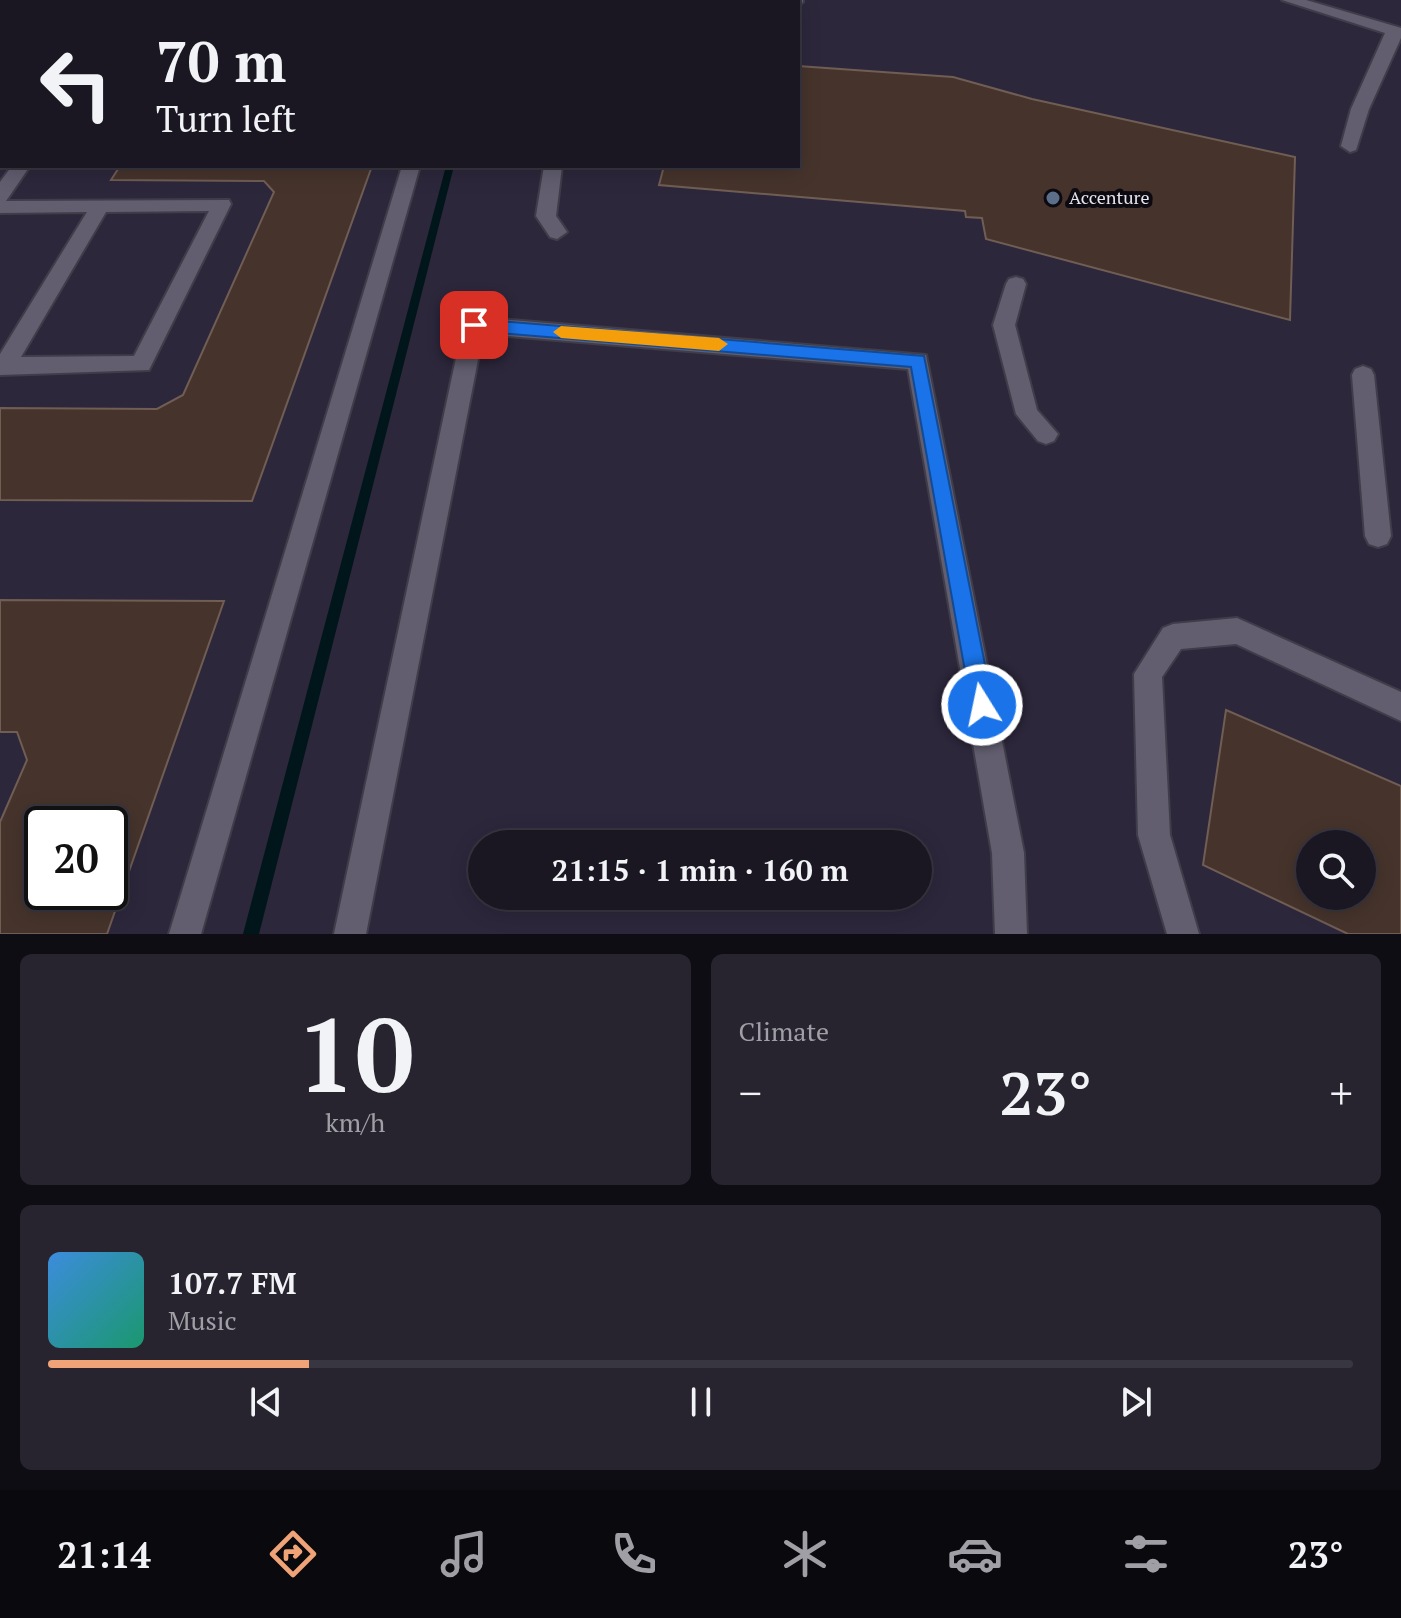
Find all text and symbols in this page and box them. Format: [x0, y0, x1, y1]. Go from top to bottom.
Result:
text: 70 m [156, 24, 286, 98]
icon: left [24, 32, 128, 136]
text: Turn left [156, 95, 296, 142]
place label: Accenture [1069, 185, 1150, 209]
marker: Accenture [1044, 189, 1062, 207]
pin [440, 291, 508, 359]
icon: arrive [452, 303, 496, 347]
position arrow [940, 663, 1024, 747]
speed limit sign: 20 [24, 806, 128, 910]
map controls [1296, 830, 1376, 910]
button: search [1296, 830, 1376, 910]
text: 21:15 · 1 min · 160 m [552, 850, 848, 890]
text: 10 [296, 984, 414, 1122]
text: Climate [739, 1014, 829, 1048]
text: 23° [999, 1053, 1092, 1132]
text: − [739, 1063, 762, 1122]
text: + [1330, 1063, 1353, 1122]
text: km/h [325, 1105, 385, 1139]
text: 107.7 FM [168, 1263, 296, 1303]
text: Music [168, 1303, 237, 1337]
icon: previous [244, 1380, 288, 1424]
icon: pause [679, 1380, 723, 1424]
icon: next [1114, 1380, 1158, 1424]
icon: directions [265, 1526, 321, 1582]
icon: music [436, 1526, 492, 1582]
icon: phone [606, 1526, 662, 1582]
icon: climate [777, 1526, 833, 1582]
icon: car [947, 1526, 1003, 1582]
icon: filters [1118, 1526, 1174, 1582]
text: 21:14 [57, 1531, 151, 1578]
text: 23° [1288, 1531, 1344, 1578]

